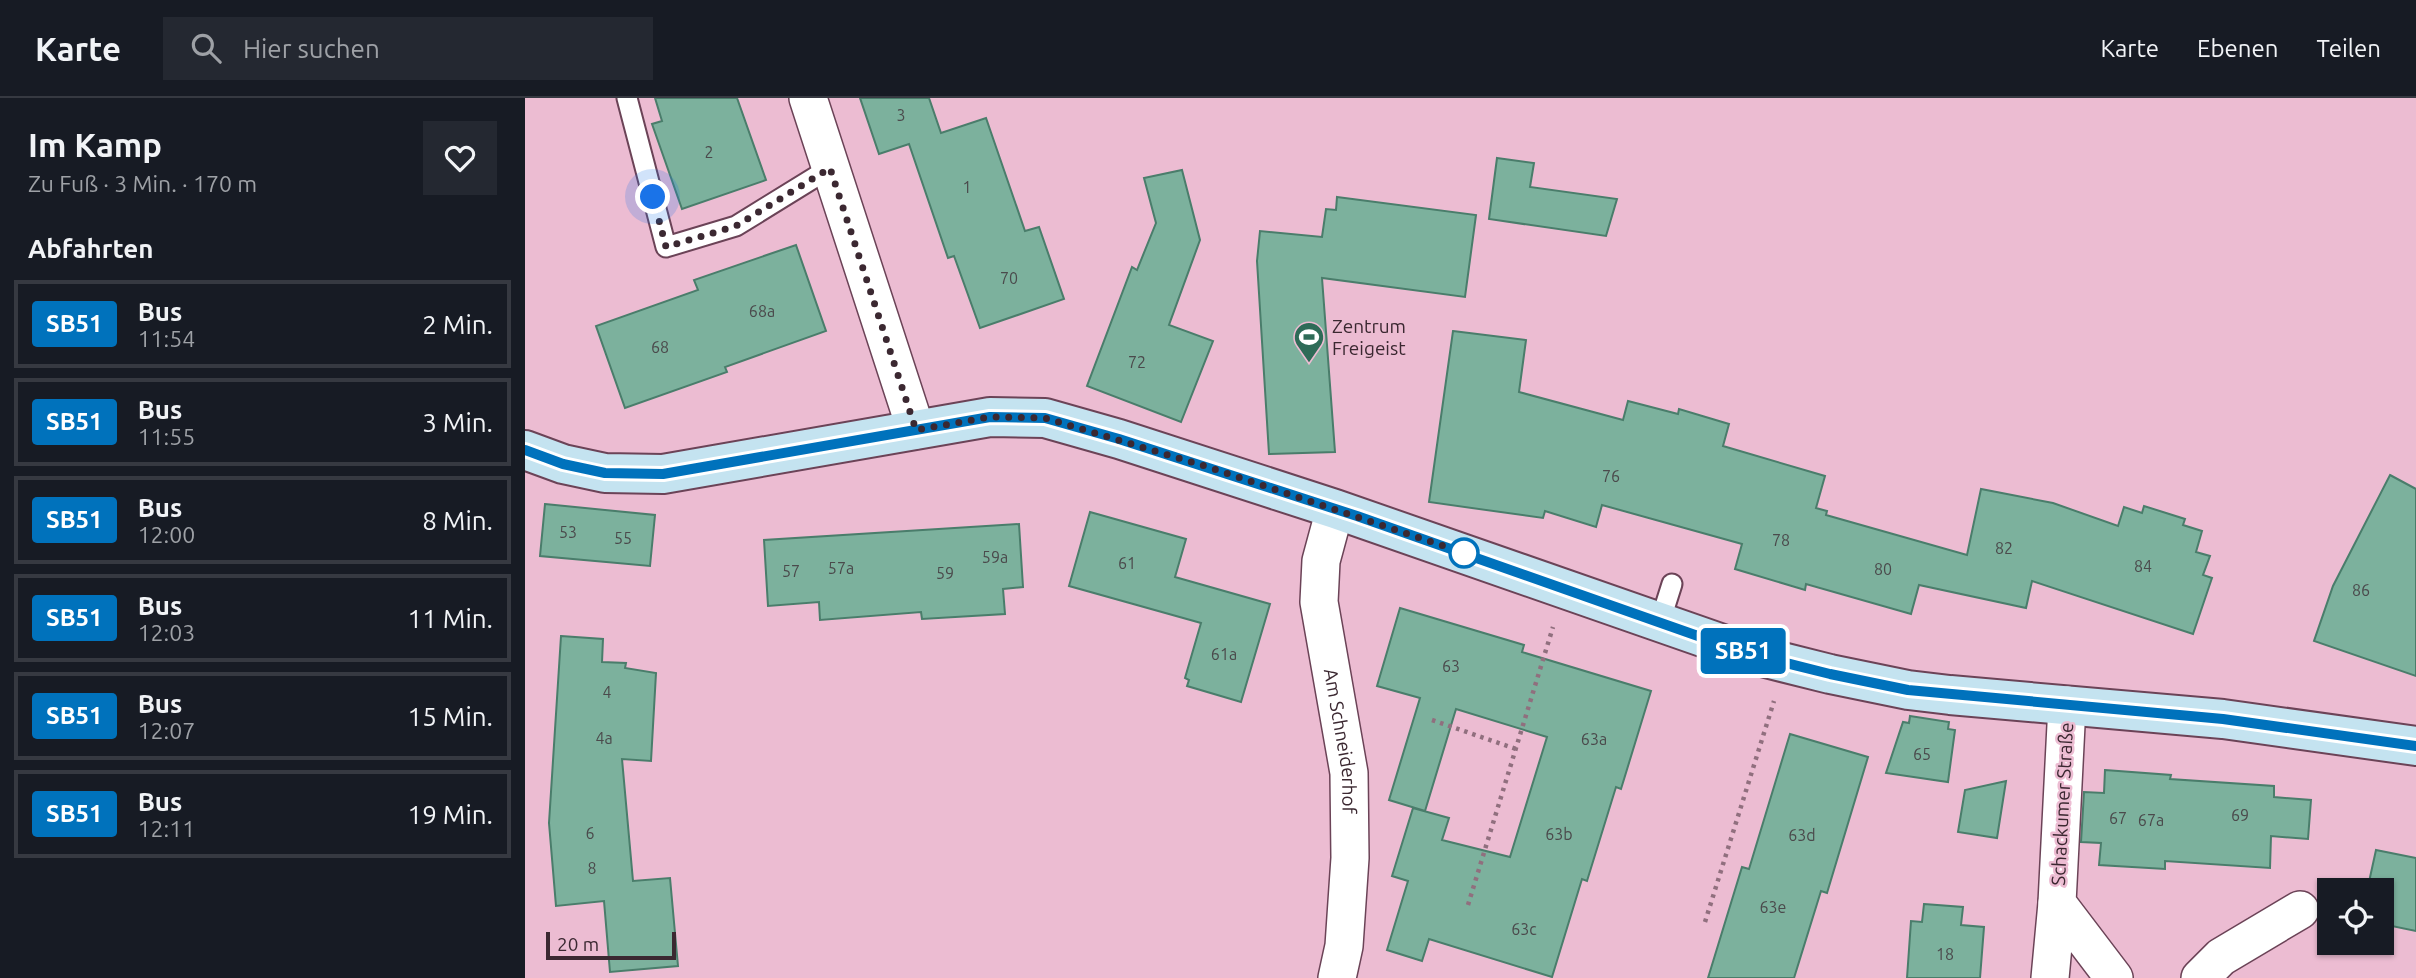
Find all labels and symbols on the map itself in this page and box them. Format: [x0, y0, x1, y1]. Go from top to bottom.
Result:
house number: 3 [896, 106, 906, 124]
house number: 2 [704, 143, 714, 161]
house number: 1 [962, 178, 972, 196]
your location [635, 179, 670, 214]
house number: 70 [1000, 269, 1018, 287]
house number: 68a [749, 302, 775, 320]
place label: Zentrum Freigeist [1332, 315, 1406, 359]
sports icon: Zentrum Freigeist [1292, 320, 1326, 364]
house number: 68 [651, 338, 669, 356]
house number: 72 [1128, 353, 1146, 371]
house number: 76 [1602, 467, 1620, 485]
house number: 53 [559, 523, 577, 541]
house number: 55 [614, 529, 632, 547]
house number: 78 [1772, 531, 1790, 549]
unlabelled marker [1449, 538, 1479, 568]
house number: 82 [1995, 539, 2013, 557]
house number: 59a [982, 548, 1008, 566]
house number: 61 [1118, 554, 1136, 572]
house number: 84 [2134, 557, 2152, 575]
house number: 57a [828, 559, 854, 577]
house number: 80 [1874, 560, 1892, 578]
house number: 57 [782, 562, 800, 580]
house number: 59 [936, 564, 954, 582]
house number: 86 [2352, 581, 2370, 599]
line badge: SB51 [1694, 628, 1792, 674]
house number: 61a [1211, 645, 1237, 663]
house number: 63 [1442, 657, 1460, 675]
street label: Am Schneiderhof [1320, 667, 1361, 815]
house number: 4 [602, 683, 612, 701]
street label: Schackumer Straße [2047, 722, 2077, 886]
house number: 4a [595, 729, 613, 747]
house number: 63a [1581, 730, 1607, 748]
house number: 65 [1913, 745, 1931, 763]
house number: 69 [2231, 806, 2249, 824]
house number: 67 [2109, 809, 2127, 827]
house number: 67a [2138, 811, 2164, 829]
house number: 6 [585, 824, 595, 842]
house number: 63b [1545, 825, 1573, 843]
house number: 63d [1788, 826, 1816, 844]
house number: 8 [587, 859, 597, 877]
house number: 63e [1760, 898, 1786, 916]
house number: 63c [1511, 920, 1537, 938]
scale bar [546, 929, 675, 961]
house number: 18 [1936, 945, 1954, 963]

